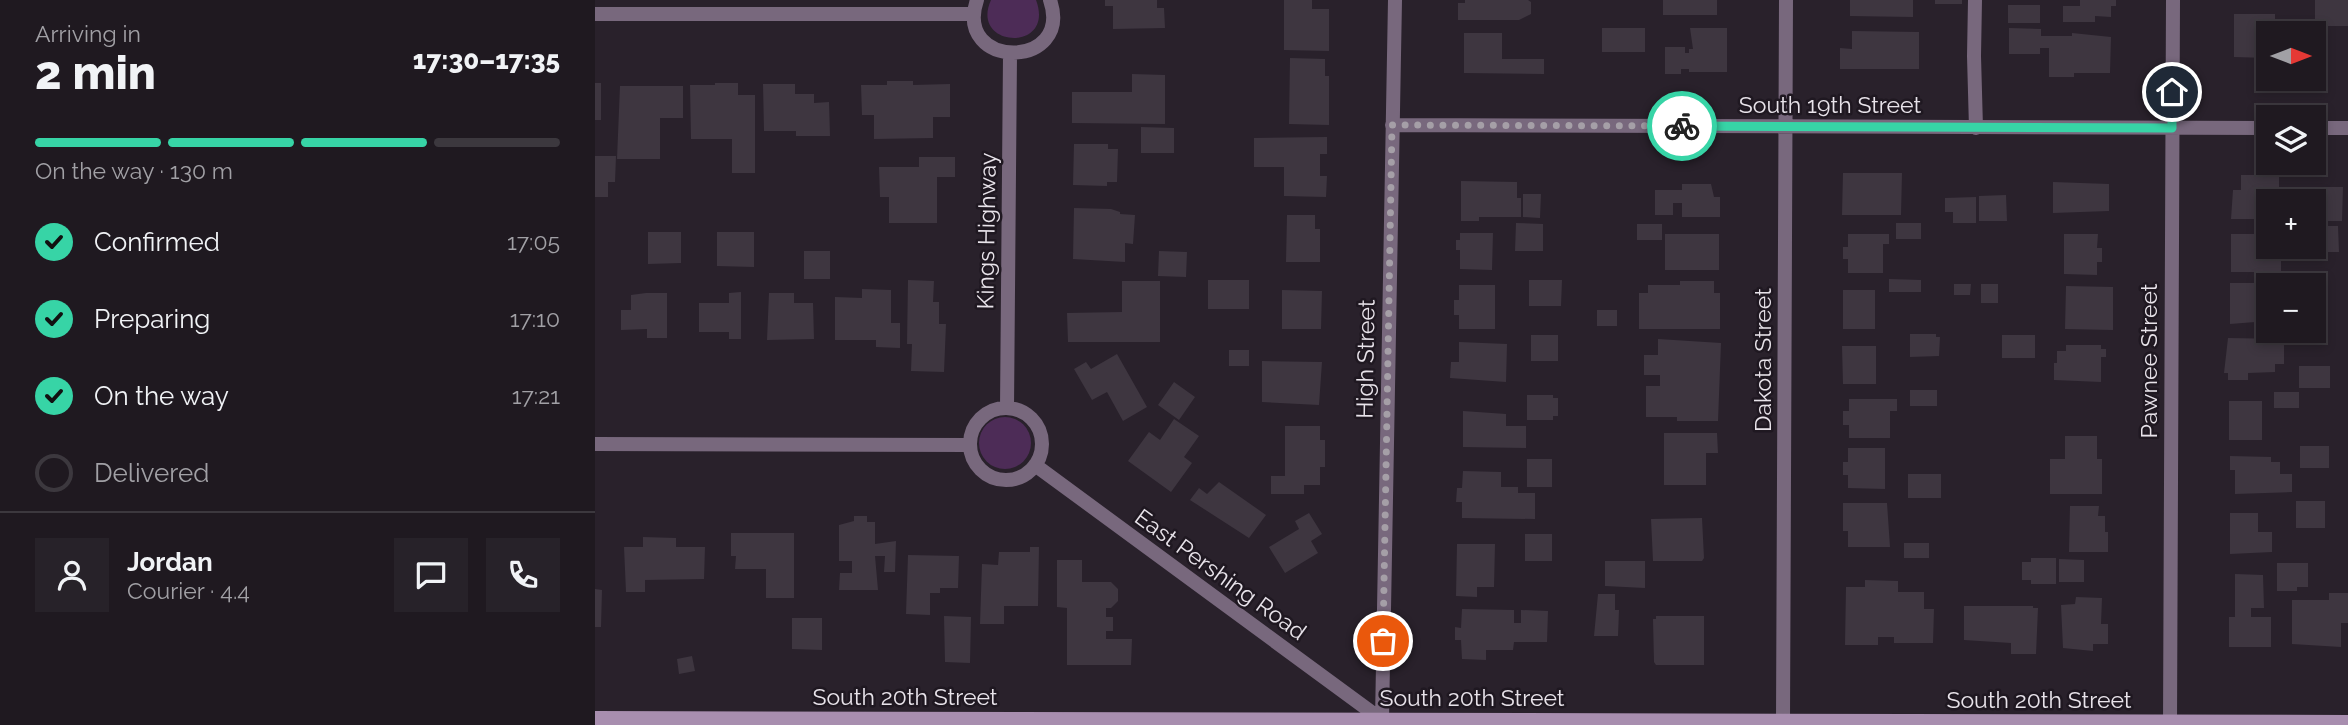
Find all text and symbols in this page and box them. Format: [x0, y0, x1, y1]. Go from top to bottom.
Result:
text: Arriving in [35, 20, 141, 47]
north arrow [2256, 21, 2326, 91]
map controls [2256, 21, 2326, 343]
text: 17:30–17:35 [413, 45, 560, 75]
text: 2 min [35, 46, 156, 100]
pin [2142, 62, 2202, 122]
icon: home [2153, 73, 2191, 111]
courier [1647, 91, 1717, 161]
street label: South 19th Street [1739, 91, 1921, 118]
button: layers [2256, 105, 2326, 175]
icon: bike [1663, 107, 1701, 145]
street label: Kings Highway [971, 152, 1001, 310]
text: On the way · 130 m [35, 157, 233, 184]
button: + [2256, 189, 2326, 259]
icon: check [35, 223, 73, 261]
text: Confirmed [94, 227, 220, 257]
text: 17:05 [507, 228, 560, 255]
button: − [2256, 273, 2326, 343]
street label: Pawnee Street [2135, 283, 2162, 439]
street label: Dakota Street [1749, 288, 1776, 432]
street label: High Street [1350, 299, 1380, 419]
icon: check [35, 300, 73, 338]
text: Preparing [94, 304, 210, 334]
text: 17:10 [510, 305, 560, 332]
icon: check [35, 377, 73, 415]
text: On the way [94, 381, 229, 411]
text: 17:21 [512, 382, 560, 409]
text: Delivered [94, 458, 209, 488]
street label: East Pershing Road [1130, 503, 1312, 645]
button: person [35, 538, 109, 612]
button: chat [394, 538, 468, 612]
button: phone [486, 538, 560, 612]
text: Jordan [127, 547, 213, 577]
text: Courier · 4.4 [127, 577, 250, 604]
pin [1353, 611, 1413, 671]
icon: bag [1364, 622, 1402, 660]
street label: South 20th Street [812, 683, 998, 710]
street label: South 20th Street [1379, 684, 1565, 711]
street label: South 20th Street [1946, 686, 2132, 713]

